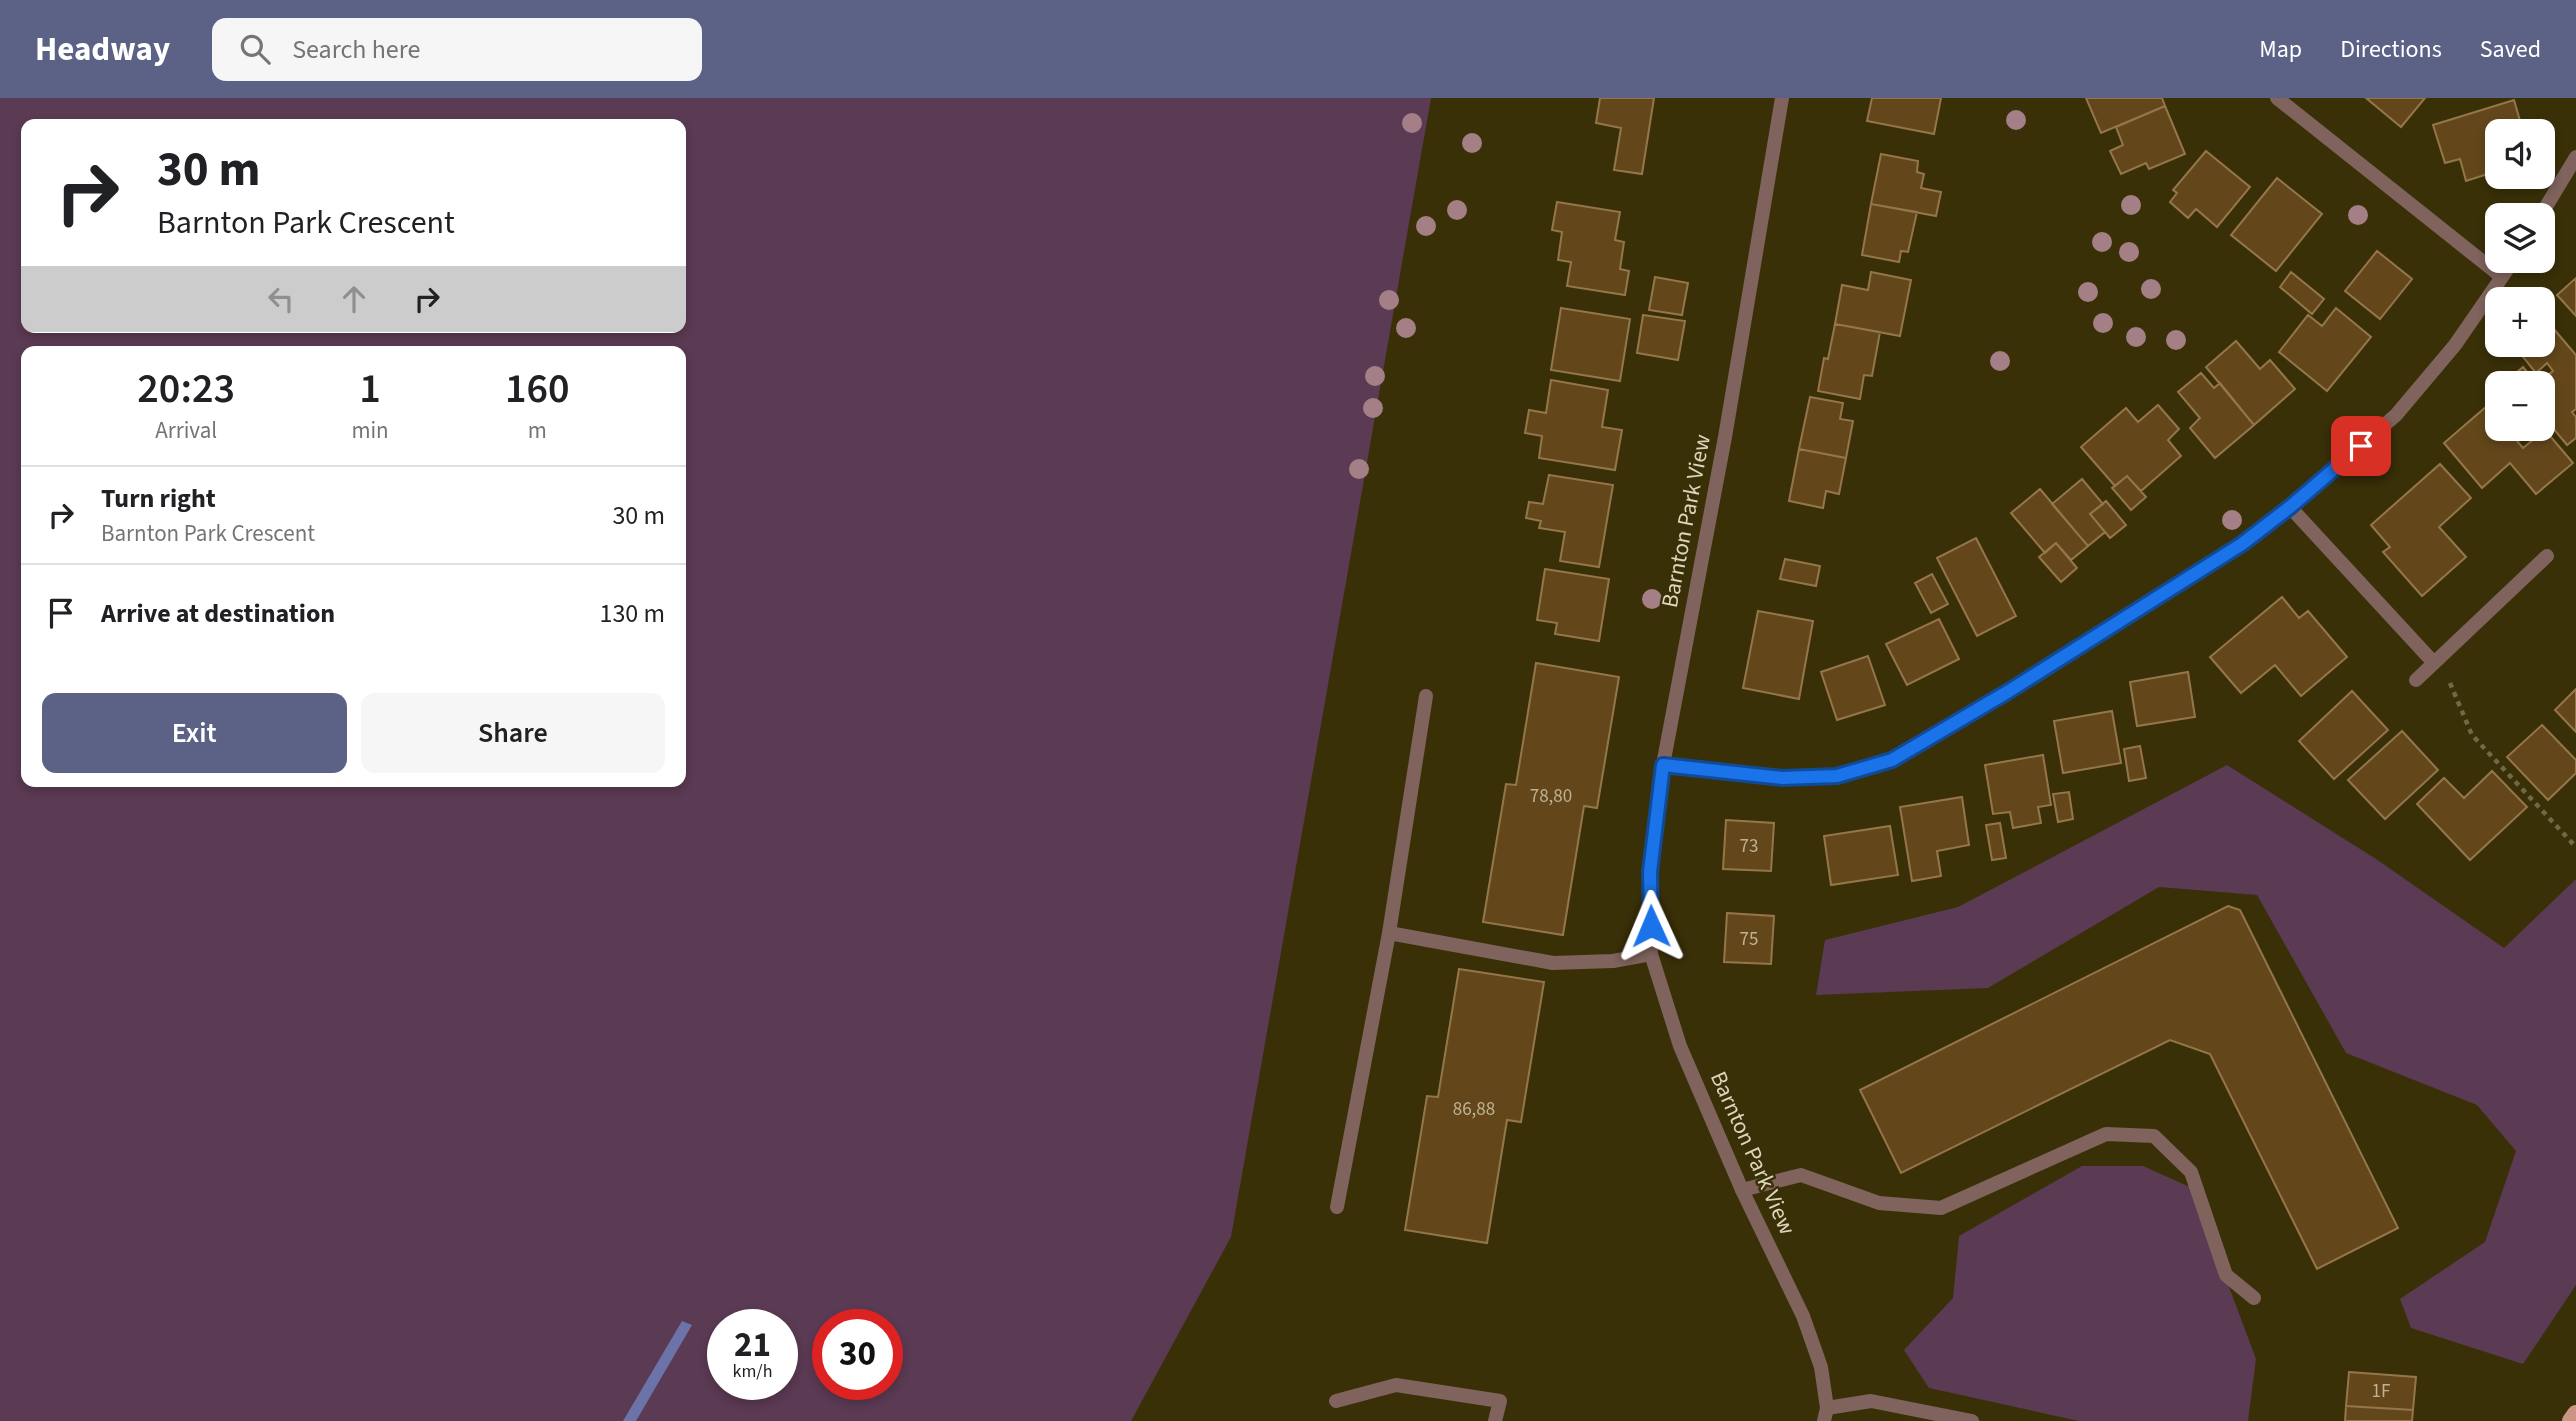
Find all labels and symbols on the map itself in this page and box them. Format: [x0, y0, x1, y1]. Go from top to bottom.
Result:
pin [2331, 416, 2391, 476]
street label: Barnton Park View [1653, 431, 1719, 611]
house number: 78,80 [1530, 783, 1572, 810]
house number: 73 [1740, 833, 1758, 860]
position arrow [1614, 889, 1688, 963]
house number: 75 [1740, 926, 1758, 953]
street label: Barnton Park View [1702, 1066, 1804, 1240]
house number: 86,88 [1453, 1096, 1495, 1123]
speed limit sign: 30 [812, 1309, 903, 1400]
house number: 1F [2372, 1378, 2390, 1405]

